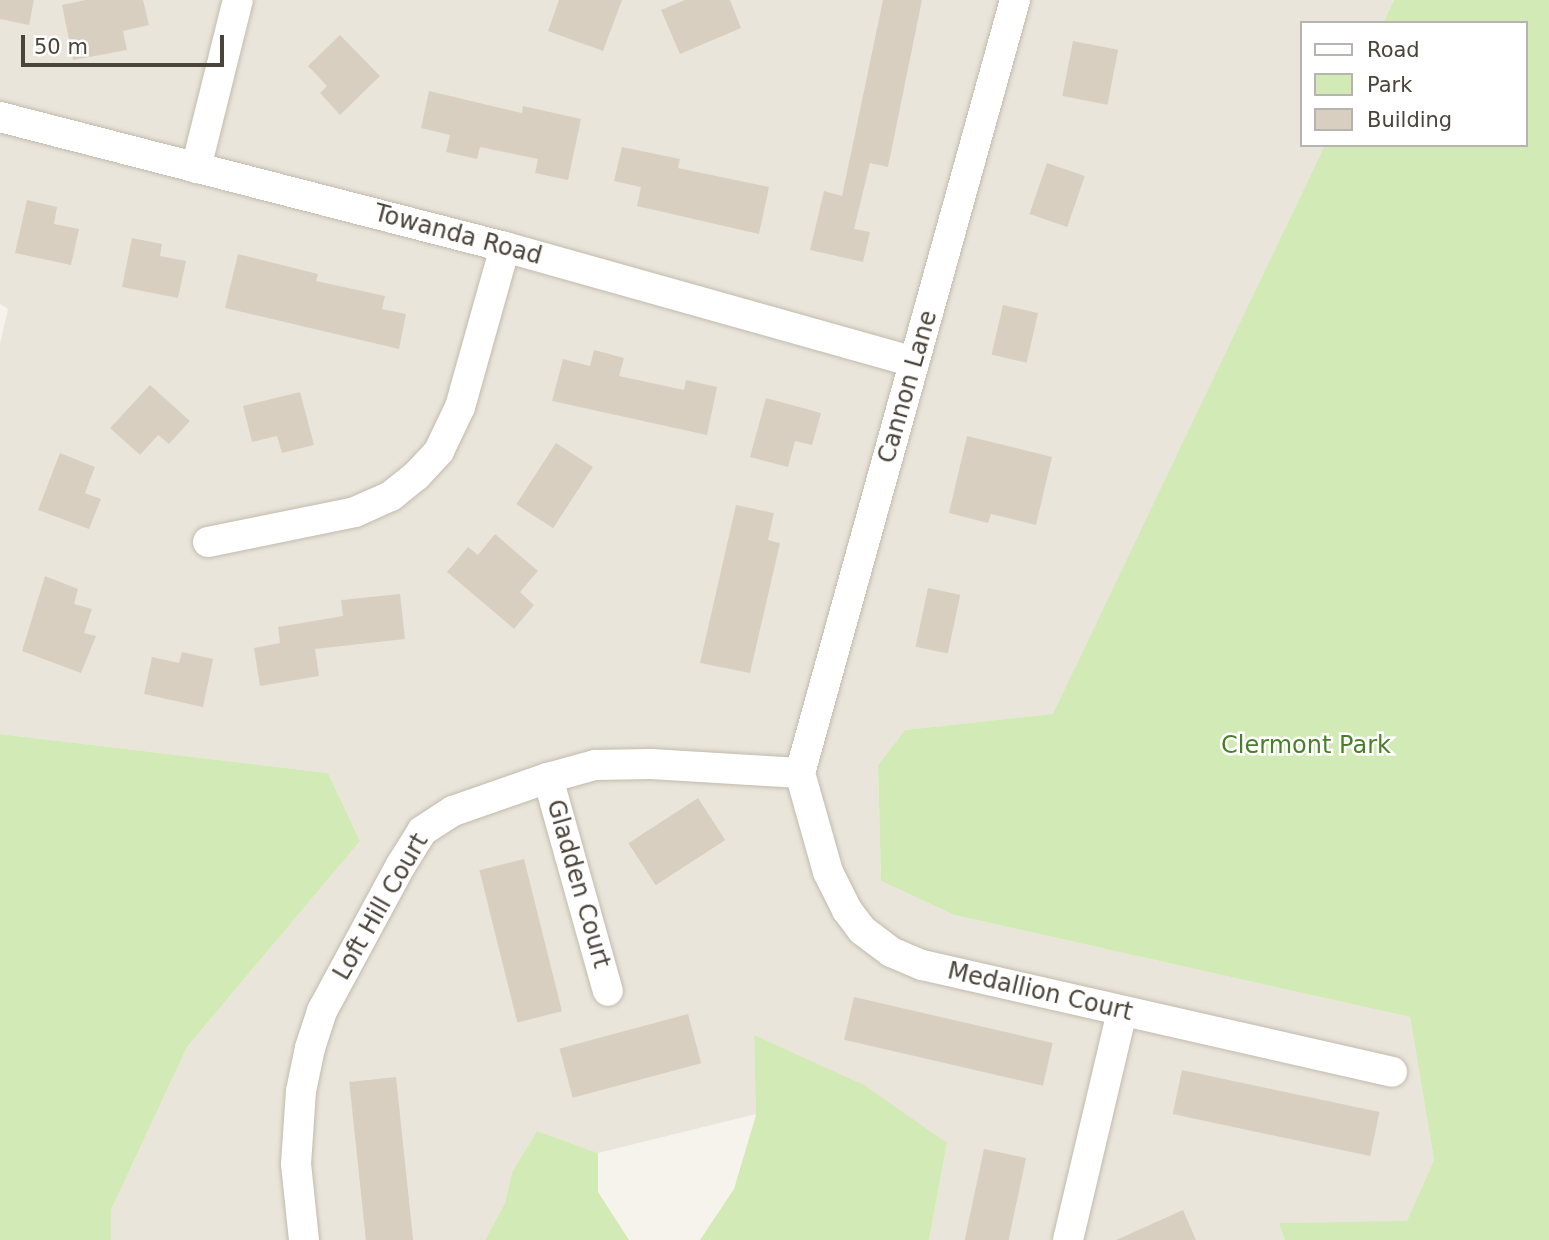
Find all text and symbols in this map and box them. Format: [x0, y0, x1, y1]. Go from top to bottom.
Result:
scale bar [24, 21, 228, 65]
legend [1300, 21, 1528, 147]
text: 50 m [34, 35, 88, 59]
text: Road [1367, 38, 1420, 62]
text: Park [1367, 73, 1412, 97]
text: Building [1367, 108, 1452, 132]
street label: Towanda Road [371, 199, 545, 271]
street label: Cannon Lane [872, 307, 944, 467]
park label: Clermont Park [1221, 732, 1391, 760]
street label: Gladden Court [540, 796, 616, 972]
street label: Loft Hill Court [327, 829, 435, 985]
street label: Medallion Court [945, 957, 1135, 1027]

